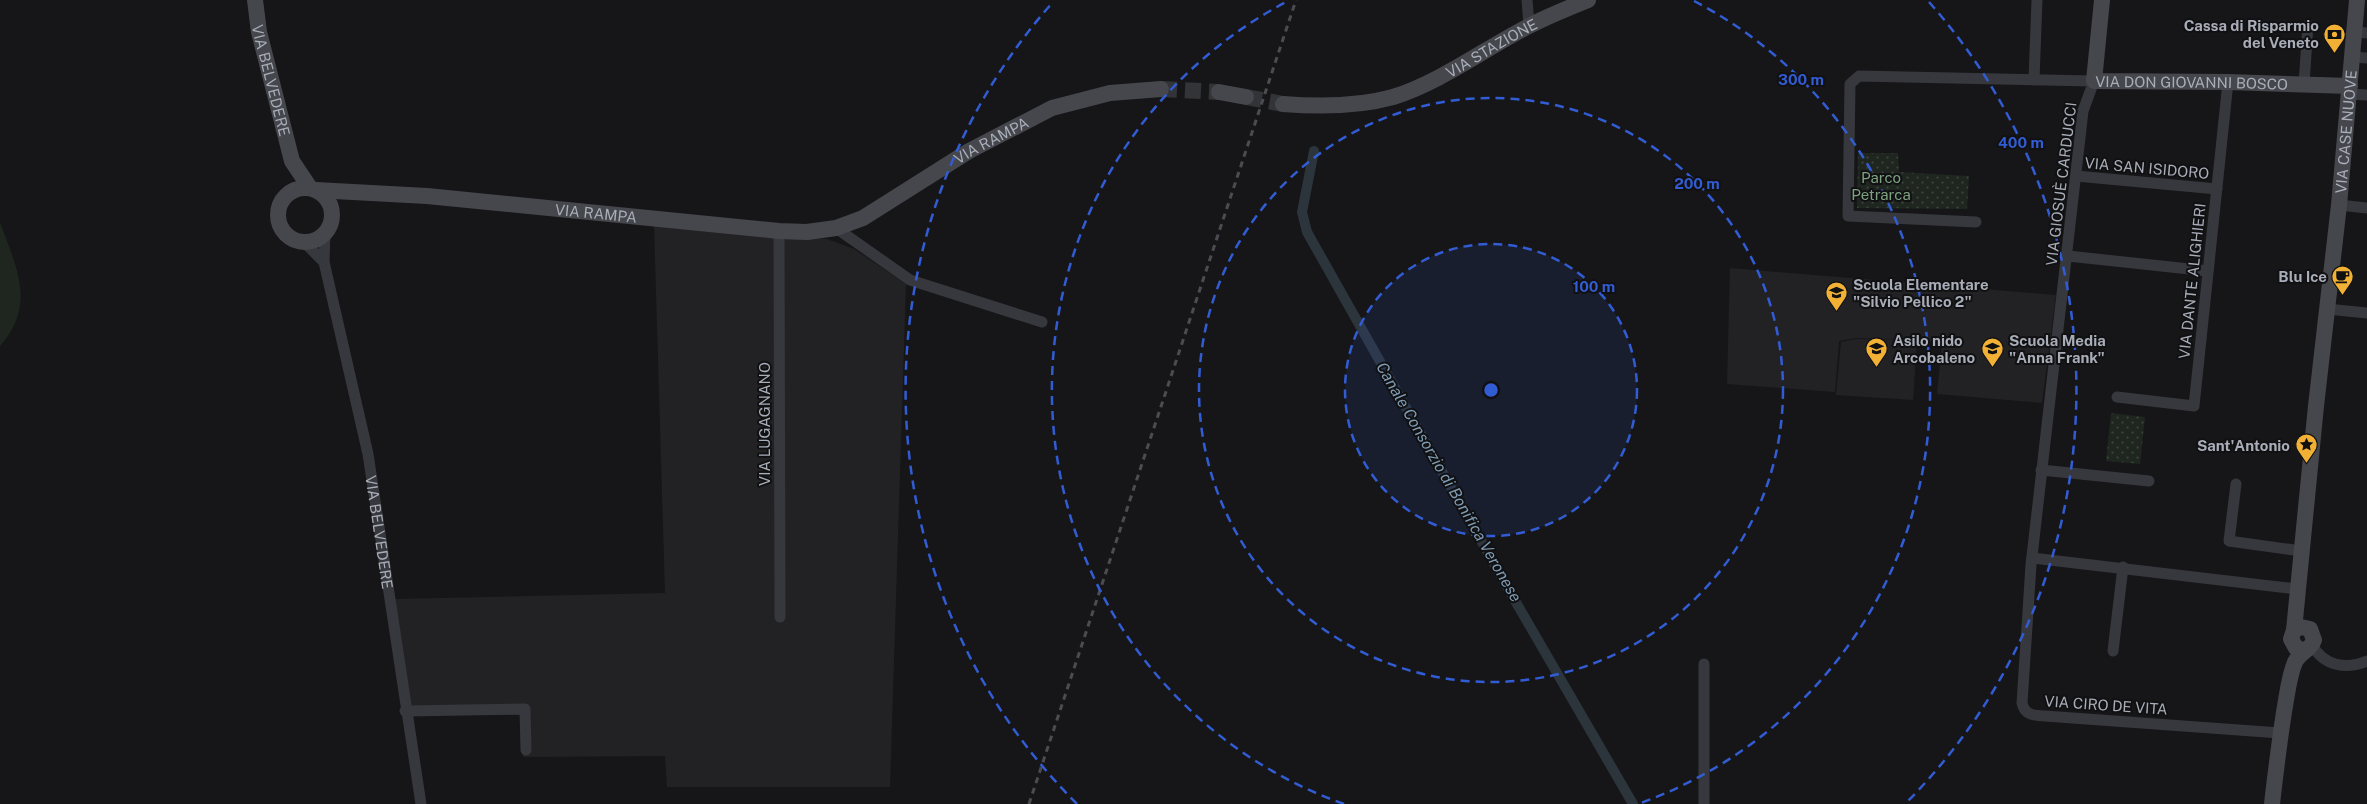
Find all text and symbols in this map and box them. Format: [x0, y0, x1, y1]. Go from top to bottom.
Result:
street label: VIA STAZIONE [1443, 15, 1540, 81]
place label: Cassa di Risparmio del Veneto [2184, 17, 2319, 51]
bank icon: Cassa di Risparmio del Veneto [2323, 22, 2347, 53]
street label: VIA BELVEDERE [250, 23, 294, 138]
street label: VIA CASE NUOVE [2332, 69, 2359, 194]
text: 300 m [1778, 71, 1824, 88]
street label: VIA DON GIOVANNI BOSCO [2095, 73, 2288, 92]
street label: VIA GIOSUÈ CARDUCCI [2043, 101, 2079, 267]
street label: VIA RAMPA [951, 113, 1032, 167]
text: 400 m [1998, 134, 2044, 151]
street label: VIA SAN ISIDORO [2084, 154, 2210, 182]
park label: Parco Petrarca [1851, 169, 1911, 203]
text: 200 m [1674, 175, 1720, 192]
street label: VIA RAMPA [554, 200, 638, 225]
street label: VIA DANTE ALIGHIERI [2175, 202, 2209, 360]
cafe icon: Blu Ice [2331, 264, 2355, 295]
place label: Blu Ice [2278, 268, 2327, 285]
place label: Scuola Elementare "Silvio Pellico 2" [1853, 276, 1989, 310]
text: 100 m [1573, 278, 1615, 295]
school or university icon: Scuola Elementare "Silvio Pellico 2" [1825, 281, 1849, 312]
place label: Asilo nido Arcobaleno [1893, 332, 1975, 366]
place label: Scuola Media "Anna Frank" [2009, 332, 2106, 366]
school or university icon: Asilo nido Arcobaleno [1865, 337, 1889, 368]
school or university icon: Scuola Media "Anna Frank" [1981, 337, 2005, 368]
water label: Canale Consorzio di Bonifica Veronese [1372, 359, 1526, 606]
street label: VIA LUGAGNANO [756, 362, 773, 486]
centre of rings [1482, 381, 1500, 399]
place icon: Sant'Antonio [2294, 433, 2318, 464]
place label: Sant'Antonio [2197, 437, 2290, 454]
street label: VIA BELVEDERE [363, 474, 397, 590]
street label: VIA CIRO DE VITA [2044, 692, 2168, 718]

